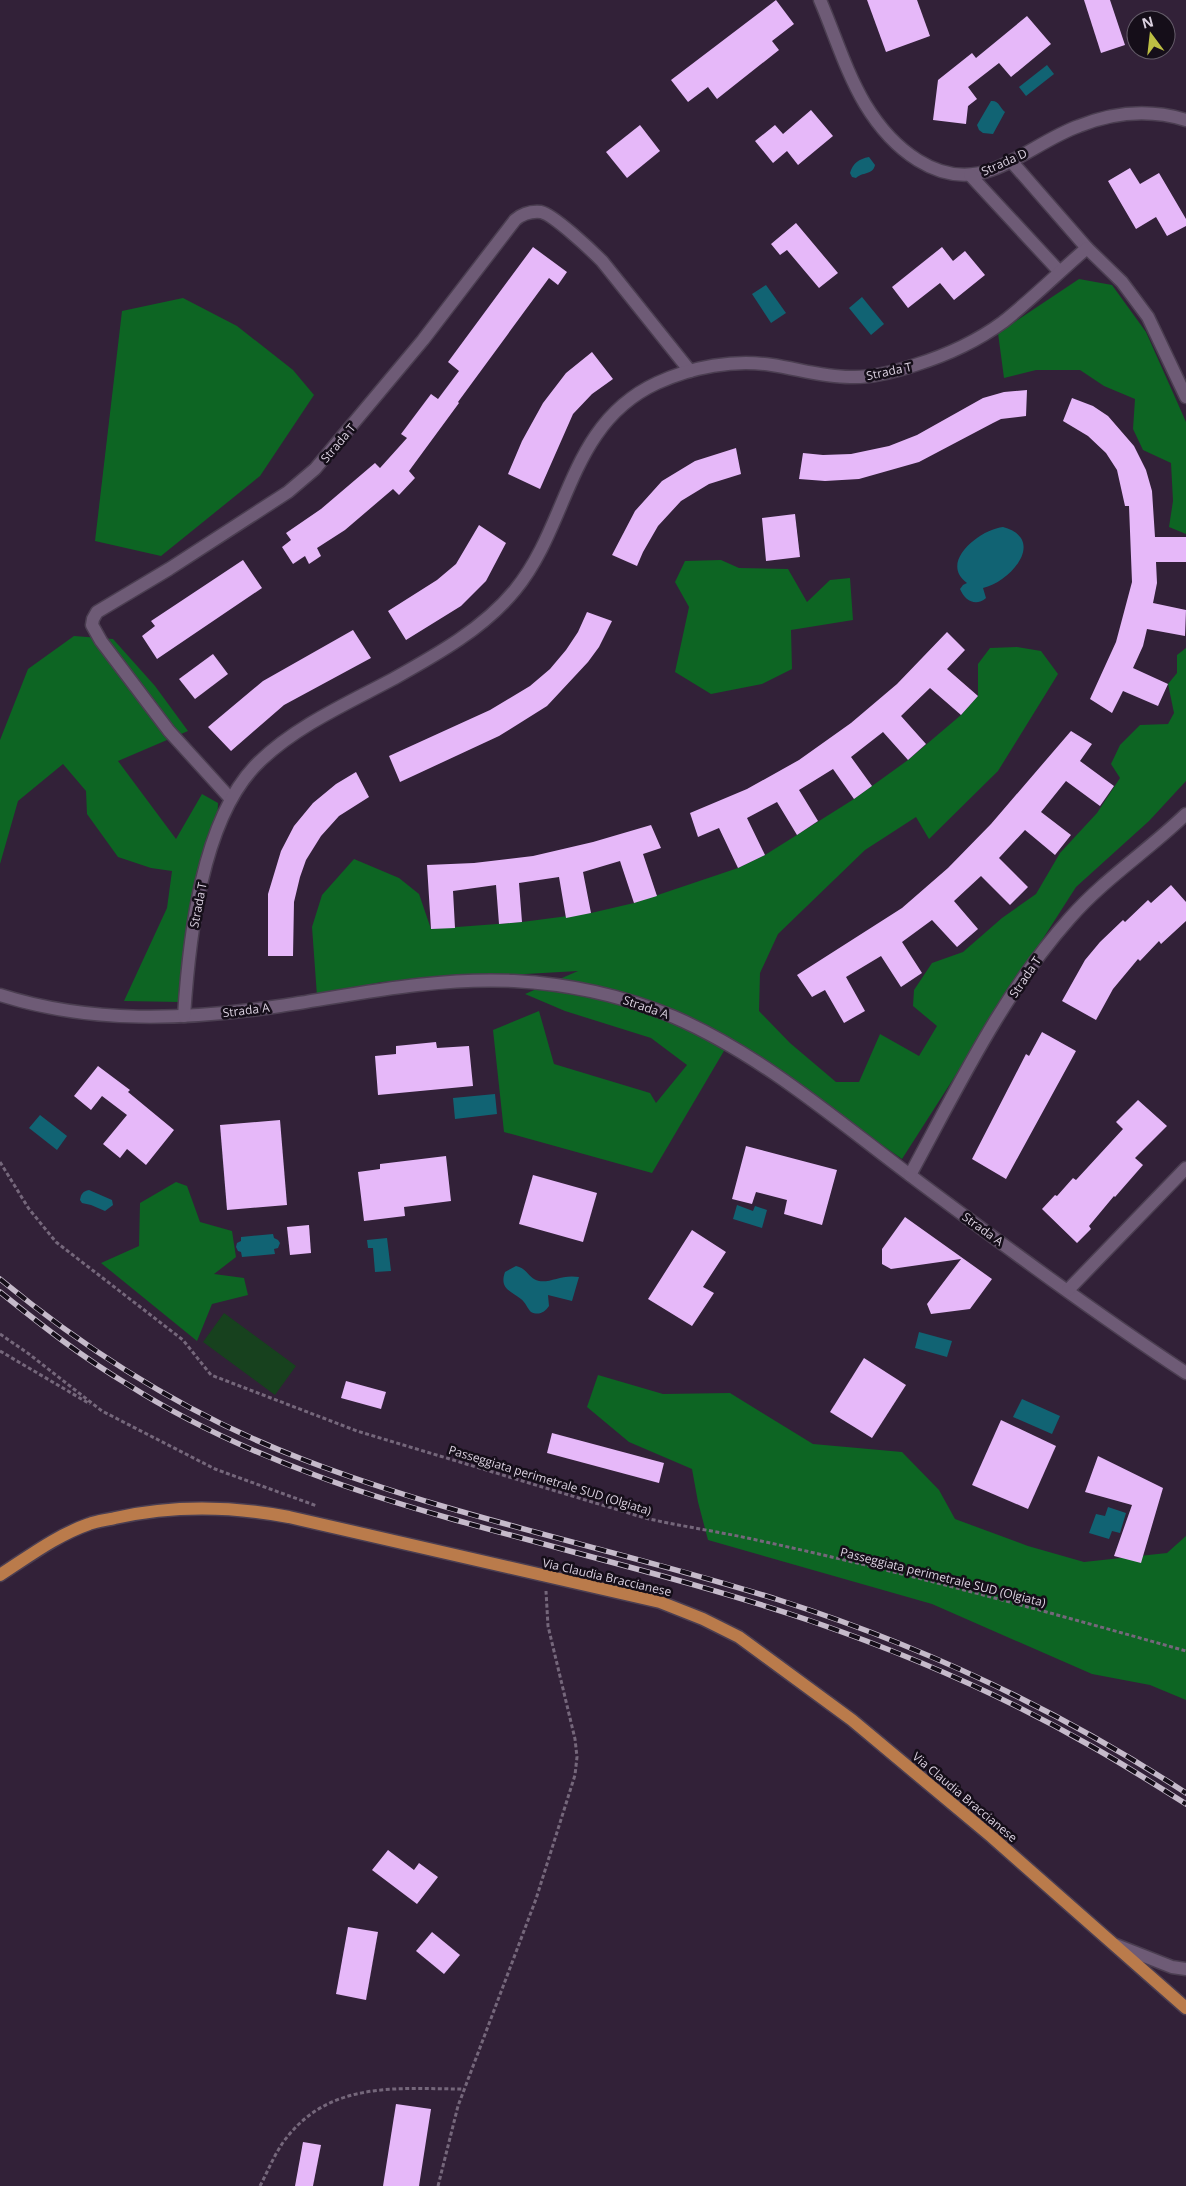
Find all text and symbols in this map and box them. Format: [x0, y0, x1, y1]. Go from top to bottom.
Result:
north arrow [1126, 10, 1176, 60]
text: N [1140, 11, 1155, 33]
street label: Strada D [978, 144, 1030, 180]
street label: Strada T [865, 358, 914, 384]
street label: Strada T [317, 420, 360, 466]
street label: Strada T [185, 880, 211, 929]
street label: Strada T [1005, 953, 1045, 1001]
street label: Strada A [621, 991, 671, 1023]
street label: Strada A [222, 999, 271, 1021]
street label: Strada A [959, 1208, 1007, 1250]
street label: Passeggiata perimetrale SUD (Olgiata) [447, 1441, 654, 1519]
street label: Passeggiata perimetrale SUD (Olgiata) [838, 1543, 1048, 1611]
street label: Via Claudia Braccianese [541, 1554, 673, 1600]
street label: Via Claudia Braccianese [909, 1748, 1021, 1846]

